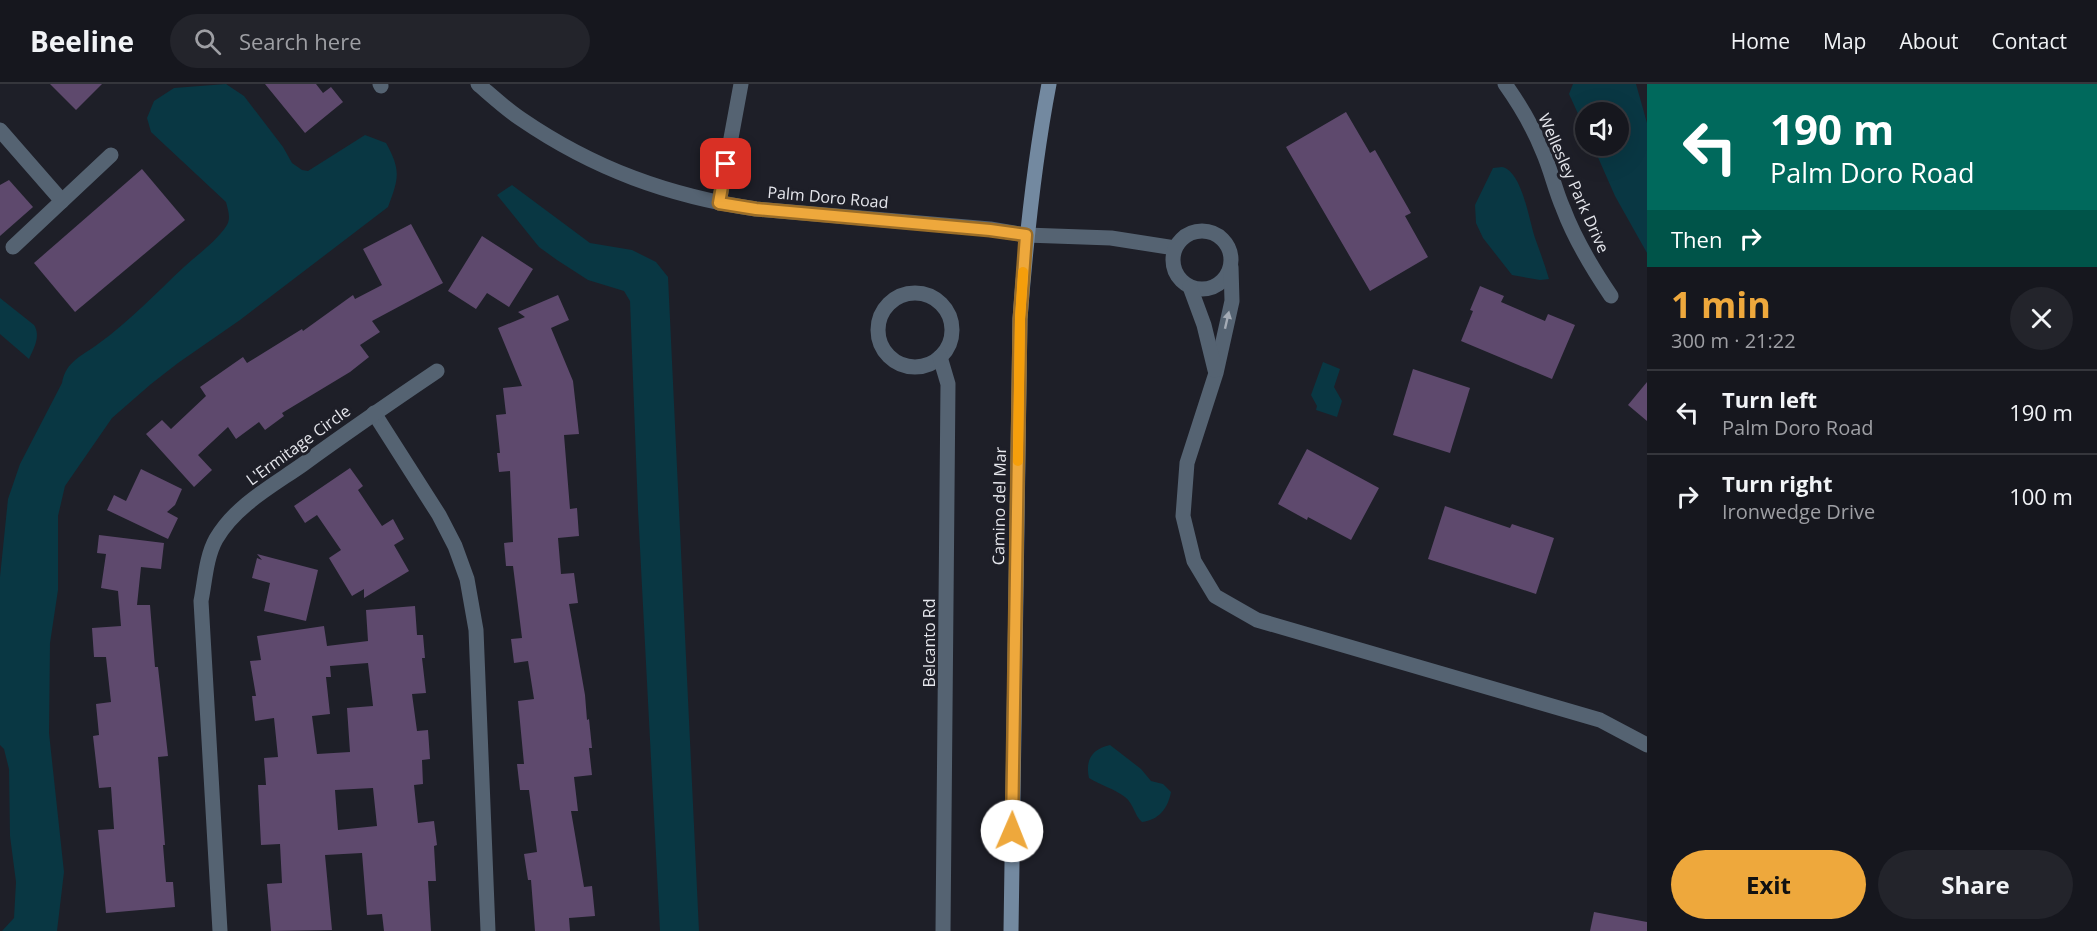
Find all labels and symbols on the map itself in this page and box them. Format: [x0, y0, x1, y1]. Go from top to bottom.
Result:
street label: Wellesley Park Drive [1533, 110, 1615, 256]
pin [700, 138, 751, 189]
street label: Palm Doro Road [767, 181, 889, 213]
one-way arrow [1223, 311, 1233, 329]
street label: L'Ermitage Circle [241, 400, 355, 490]
street label: Camino del Mar [987, 446, 1011, 565]
street label: Belcanto Rd [918, 599, 940, 687]
position arrow [980, 799, 1044, 863]

